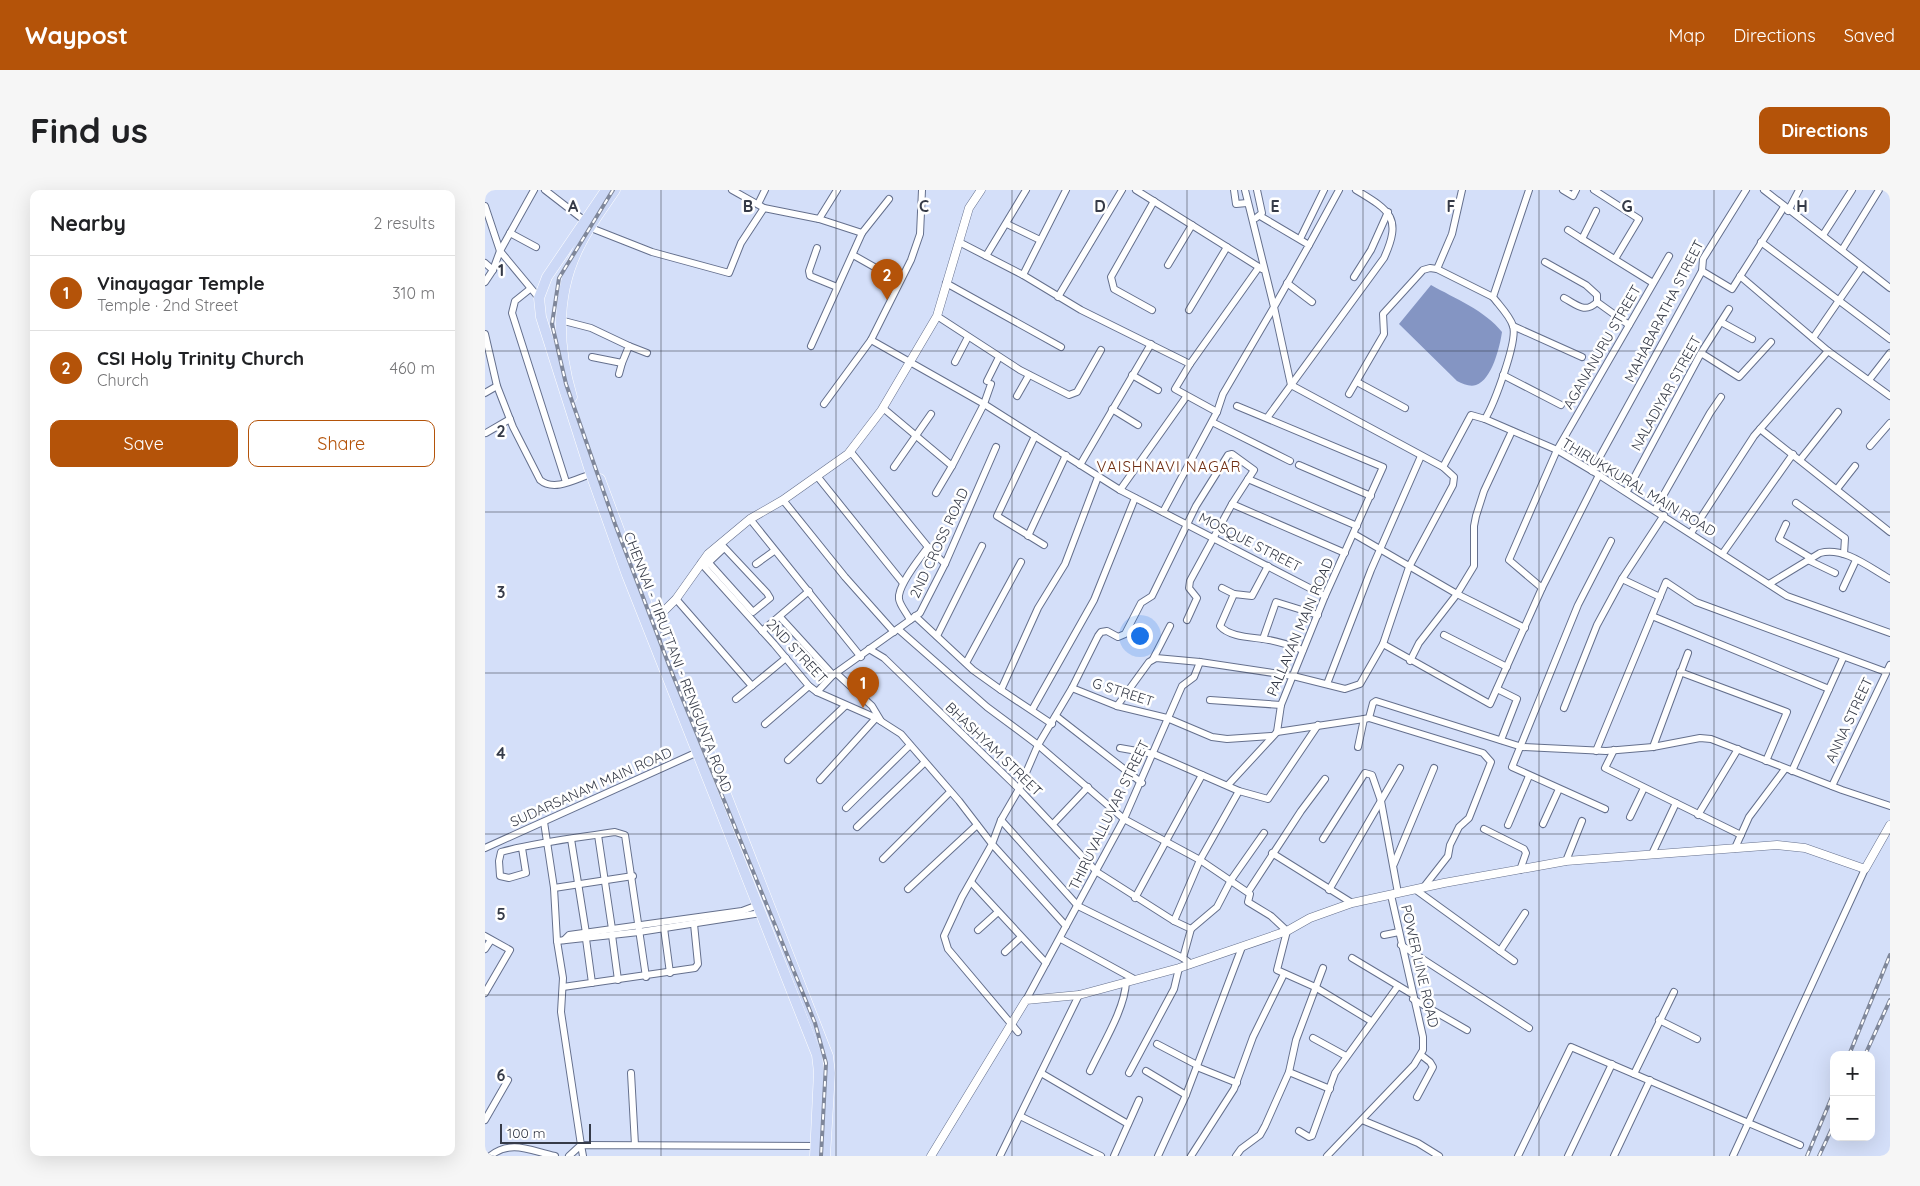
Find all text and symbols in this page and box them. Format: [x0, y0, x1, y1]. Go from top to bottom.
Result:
text: Waypost [25, 20, 128, 50]
text: Map [1668, 24, 1705, 47]
text: Directions [1733, 24, 1816, 47]
text: Saved [1844, 24, 1895, 47]
button: Directions [1759, 107, 1890, 154]
text: Find us [30, 108, 148, 152]
text: A [568, 196, 579, 216]
text: B [743, 196, 753, 216]
text: C [919, 196, 929, 216]
text: D [1094, 196, 1106, 216]
text: E [1270, 196, 1280, 216]
text: F [1447, 196, 1456, 216]
text: G [1621, 196, 1633, 216]
text: H [1796, 196, 1808, 216]
text: Nearby [50, 210, 126, 236]
text: 2 results [373, 213, 435, 233]
street label: MAHABARATHA STREET [1620, 237, 1708, 385]
pin: 2 [871, 259, 903, 300]
text: 1 [498, 260, 504, 280]
text: Vinayagar Temple [97, 271, 265, 295]
street label: AGANANURU STREET [1559, 282, 1645, 412]
text: 1 [63, 283, 69, 303]
text: 310 m [392, 283, 435, 303]
text: Temple · 2nd Street [97, 295, 238, 315]
street label: NALADIYAR STREET [1627, 332, 1705, 454]
text: CSI Holy Trinity Church [97, 346, 304, 370]
text: 2 [61, 358, 71, 378]
text: 460 m [389, 358, 435, 378]
text: Church [97, 370, 149, 390]
button: Save [50, 420, 238, 467]
button: Share [248, 420, 435, 467]
text: 2 [496, 421, 506, 441]
street label: THIRUKKURAL MAIN ROAD [1559, 434, 1719, 540]
district label: VAISHNAVI NAGAR [1097, 457, 1241, 476]
street label: 2ND CROSS ROAD [906, 485, 972, 601]
street label: MOSQUE STREET [1196, 508, 1304, 576]
street label: CHENNAI - TIRUTTANI - RENIGUNTA ROAD [620, 529, 736, 795]
street label: PALLAVAN MAIN ROAD [1263, 555, 1337, 699]
text: 3 [497, 582, 505, 602]
street label: 2ND STREET [762, 615, 832, 687]
your location [1127, 623, 1153, 649]
pin: 1 [847, 667, 879, 708]
street label: G STREET [1090, 674, 1156, 710]
street label: ANNA STREET [1821, 674, 1877, 766]
street label: BHASHYAM STREET [942, 698, 1046, 800]
street label: THIRUVALLUVAR STREET [1065, 737, 1153, 893]
text: 4 [496, 743, 506, 763]
street label: SUDARSANAM MAIN ROAD [507, 743, 675, 831]
street label: POWER LINE ROAD [1397, 903, 1443, 1029]
text: 5 [496, 904, 506, 924]
map controls [1830, 1051, 1875, 1141]
button: + [1830, 1051, 1875, 1096]
text: 6 [497, 1065, 506, 1085]
button: − [1830, 1096, 1875, 1141]
scale bar [500, 1121, 591, 1144]
text: 100 m [507, 1124, 545, 1142]

